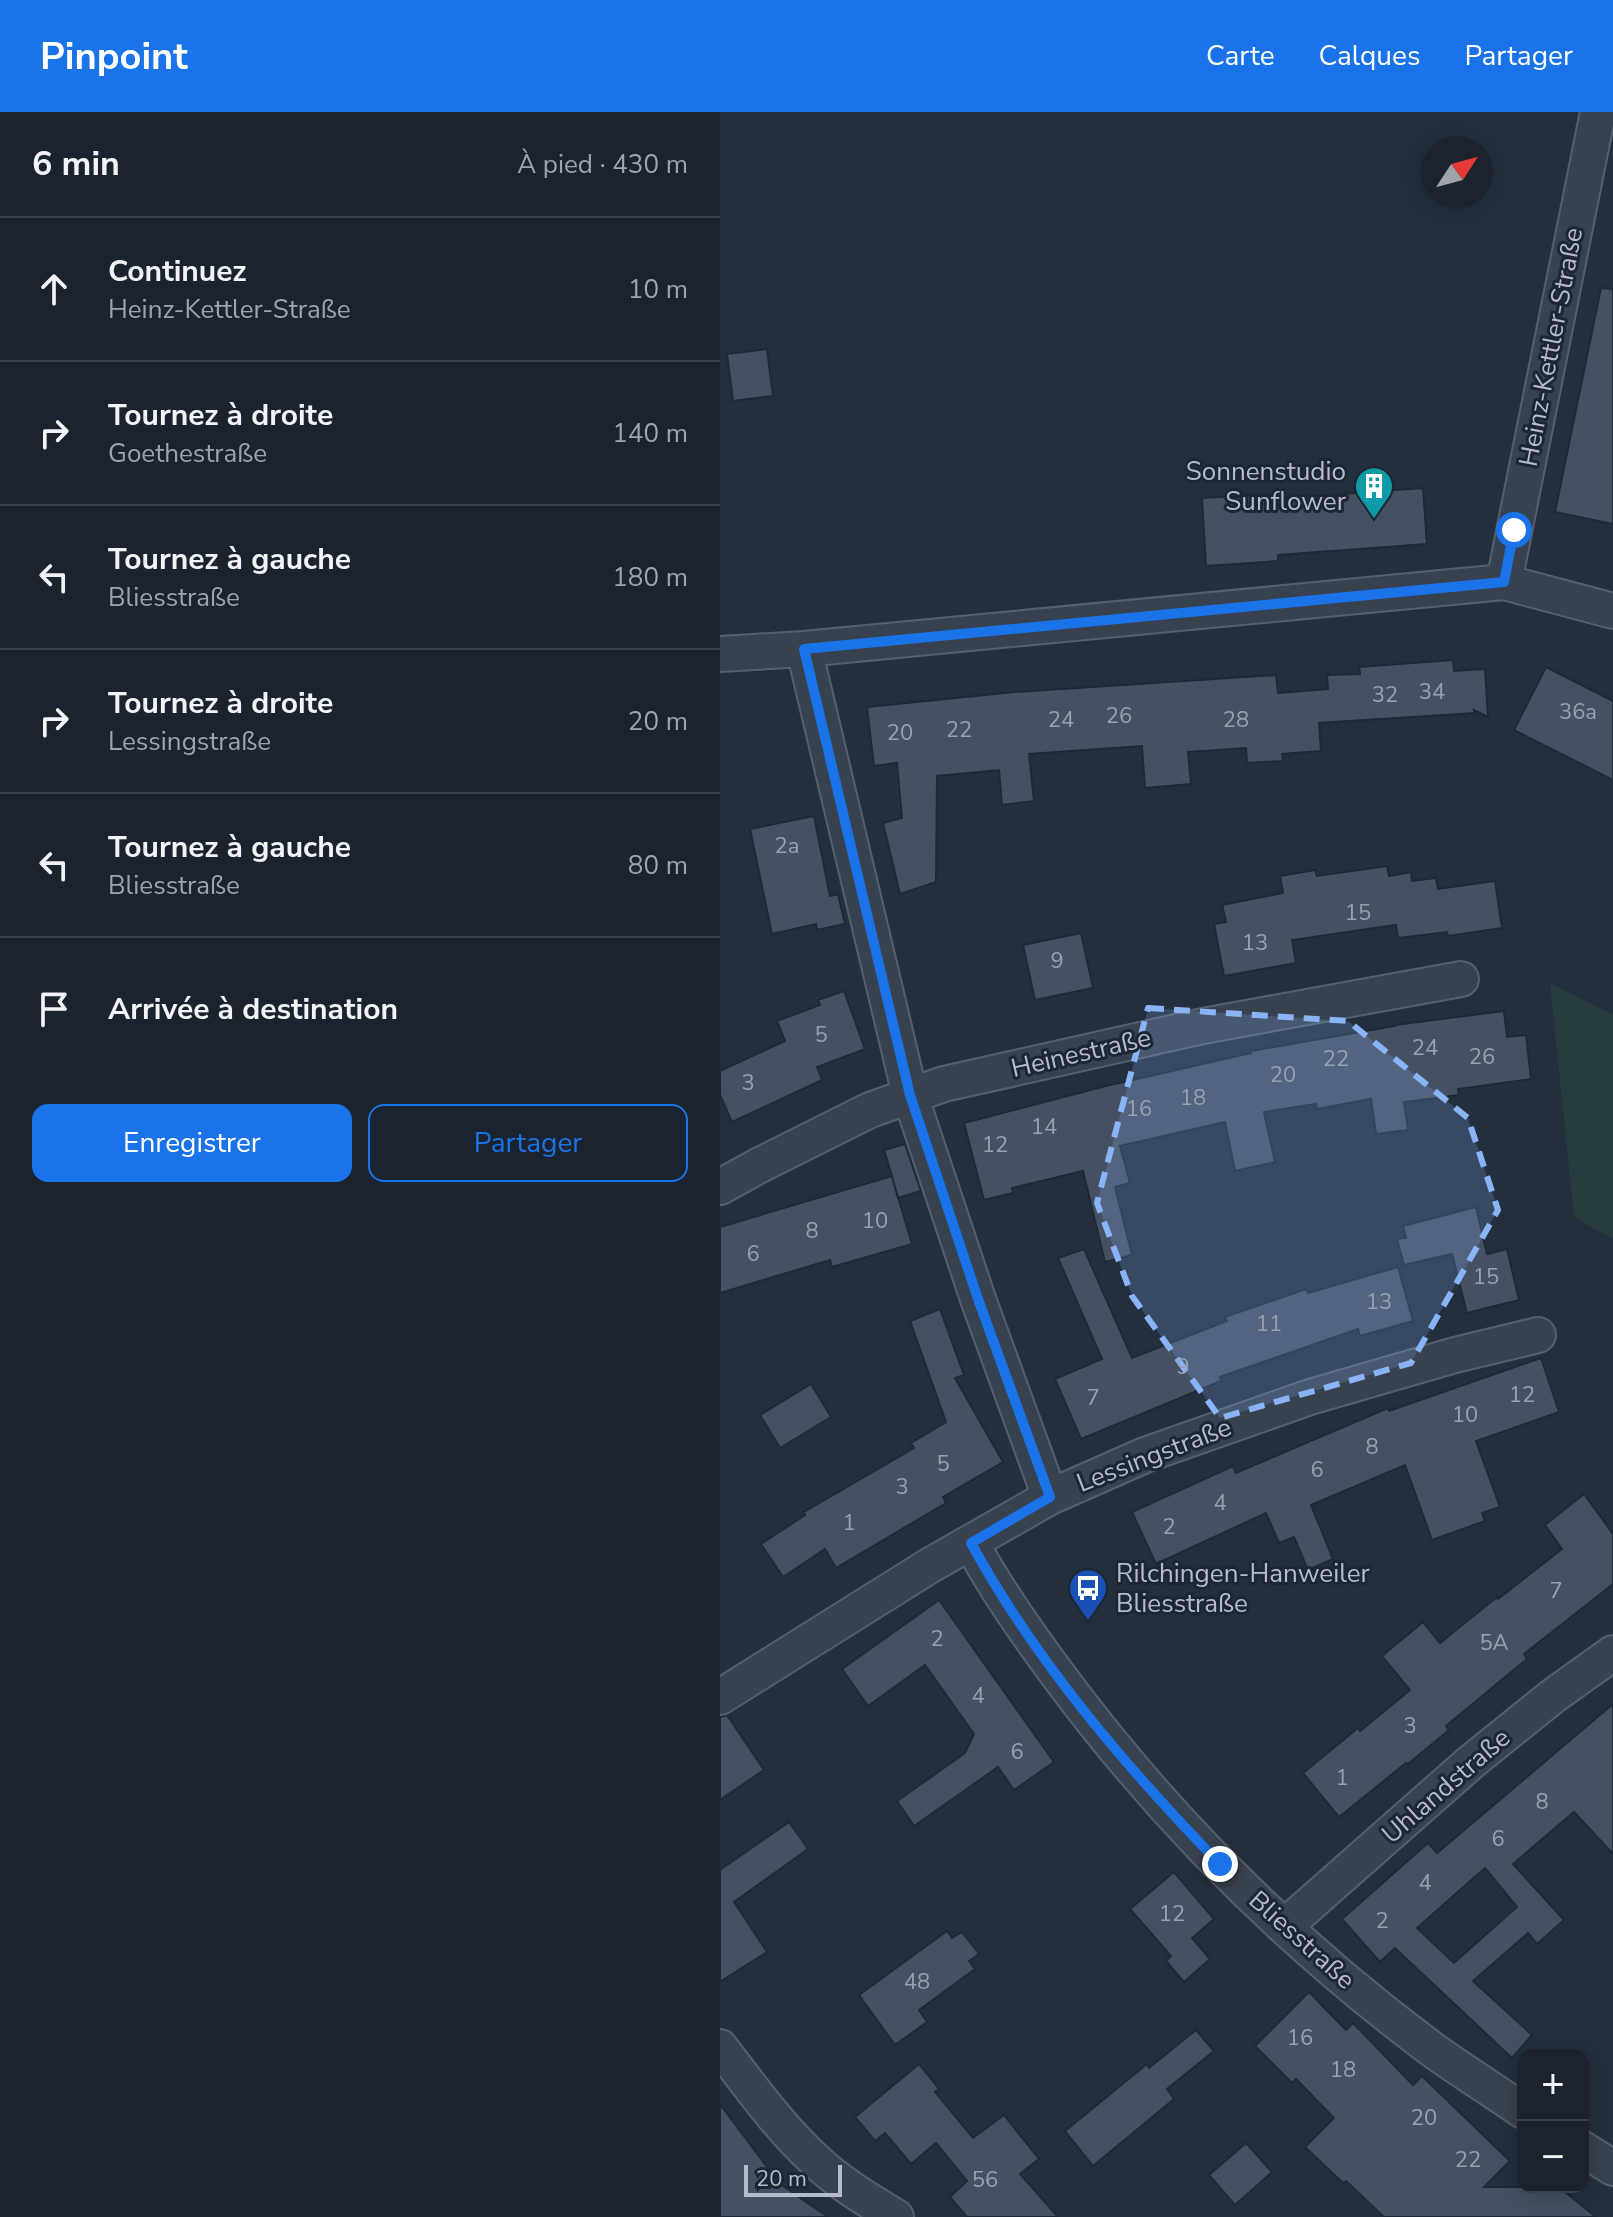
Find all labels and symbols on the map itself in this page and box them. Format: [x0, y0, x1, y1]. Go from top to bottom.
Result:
north arrow [1421, 136, 1493, 208]
street label: Heinz-Kettler-Straße [1511, 225, 1591, 469]
place label: Sonnenstudio Sunflower [1186, 454, 1347, 519]
building icon: Sonnenstudio Sunflower [1353, 465, 1395, 520]
route start [1496, 512, 1532, 548]
house number: 34 [1419, 677, 1445, 707]
house number: 32 [1372, 680, 1398, 710]
house number: 36a [1559, 697, 1597, 727]
house number: 26 [1106, 701, 1132, 731]
house number: 24 [1048, 705, 1074, 735]
house number: 28 [1223, 705, 1249, 735]
house number: 22 [946, 715, 972, 745]
house number: 20 [887, 718, 913, 748]
house number: 2a [775, 831, 799, 861]
house number: 15 [1345, 898, 1371, 928]
house number: 13 [1242, 928, 1268, 958]
house number: 9 [1050, 946, 1064, 976]
house number: 5 [814, 1020, 828, 1050]
street label: Heinestraße [1008, 1020, 1154, 1086]
house number: 24 [1412, 1033, 1438, 1063]
house number: 26 [1469, 1042, 1495, 1072]
house number: 22 [1323, 1044, 1349, 1074]
house number: 20 [1270, 1060, 1296, 1090]
house number: 3 [741, 1068, 755, 1098]
house number: 18 [1180, 1083, 1206, 1113]
house number: 16 [1126, 1094, 1152, 1124]
house number: 14 [1031, 1112, 1057, 1142]
house number: 12 [982, 1130, 1008, 1160]
house number: 10 [862, 1206, 888, 1236]
house number: 8 [805, 1216, 819, 1246]
house number: 6 [746, 1239, 760, 1269]
house number: 15 [1473, 1262, 1499, 1292]
house number: 13 [1366, 1287, 1392, 1317]
house number: 11 [1256, 1309, 1282, 1339]
house number: 9 [1176, 1352, 1190, 1382]
house number: 12 [1509, 1380, 1535, 1410]
house number: 7 [1086, 1383, 1100, 1413]
house number: 10 [1452, 1400, 1478, 1430]
street label: Lessingstraße [1072, 1409, 1236, 1501]
house number: 8 [1365, 1432, 1379, 1462]
house number: 5 [936, 1449, 950, 1479]
house number: 6 [1310, 1455, 1324, 1485]
house number: 3 [895, 1472, 909, 1502]
house number: 4 [1213, 1488, 1227, 1518]
house number: 1 [842, 1508, 856, 1538]
house number: 2 [1162, 1512, 1176, 1542]
place label: Rilchingen-Hanweiler Bliesstraße [1116, 1556, 1371, 1621]
bus stop icon: Rilchingen-Hanweiler Bliesstraße [1067, 1567, 1109, 1622]
house number: 7 [1549, 1576, 1563, 1606]
house number: 2 [930, 1624, 944, 1654]
house number: 5A [1479, 1628, 1509, 1658]
house number: 4 [971, 1681, 985, 1711]
house number: 3 [1403, 1711, 1417, 1741]
street label: Uhlandstraße [1374, 1721, 1518, 1851]
house number: 6 [1010, 1737, 1024, 1767]
house number: 1 [1335, 1763, 1349, 1793]
house number: 8 [1535, 1787, 1549, 1817]
house number: 6 [1491, 1824, 1505, 1854]
route end [1202, 1846, 1238, 1882]
house number: 4 [1418, 1868, 1432, 1898]
street label: Bliesstraße [1241, 1883, 1363, 1997]
house number: 12 [1159, 1899, 1185, 1929]
house number: 2 [1375, 1906, 1389, 1936]
house number: 48 [904, 1967, 930, 1997]
house number: 16 [1287, 2023, 1313, 2053]
house number: 18 [1330, 2055, 1356, 2085]
house number: 20 [1411, 2103, 1437, 2133]
house number: 22 [1455, 2145, 1481, 2175]
scale bar [744, 2161, 842, 2197]
house number: 56 [972, 2165, 998, 2195]

